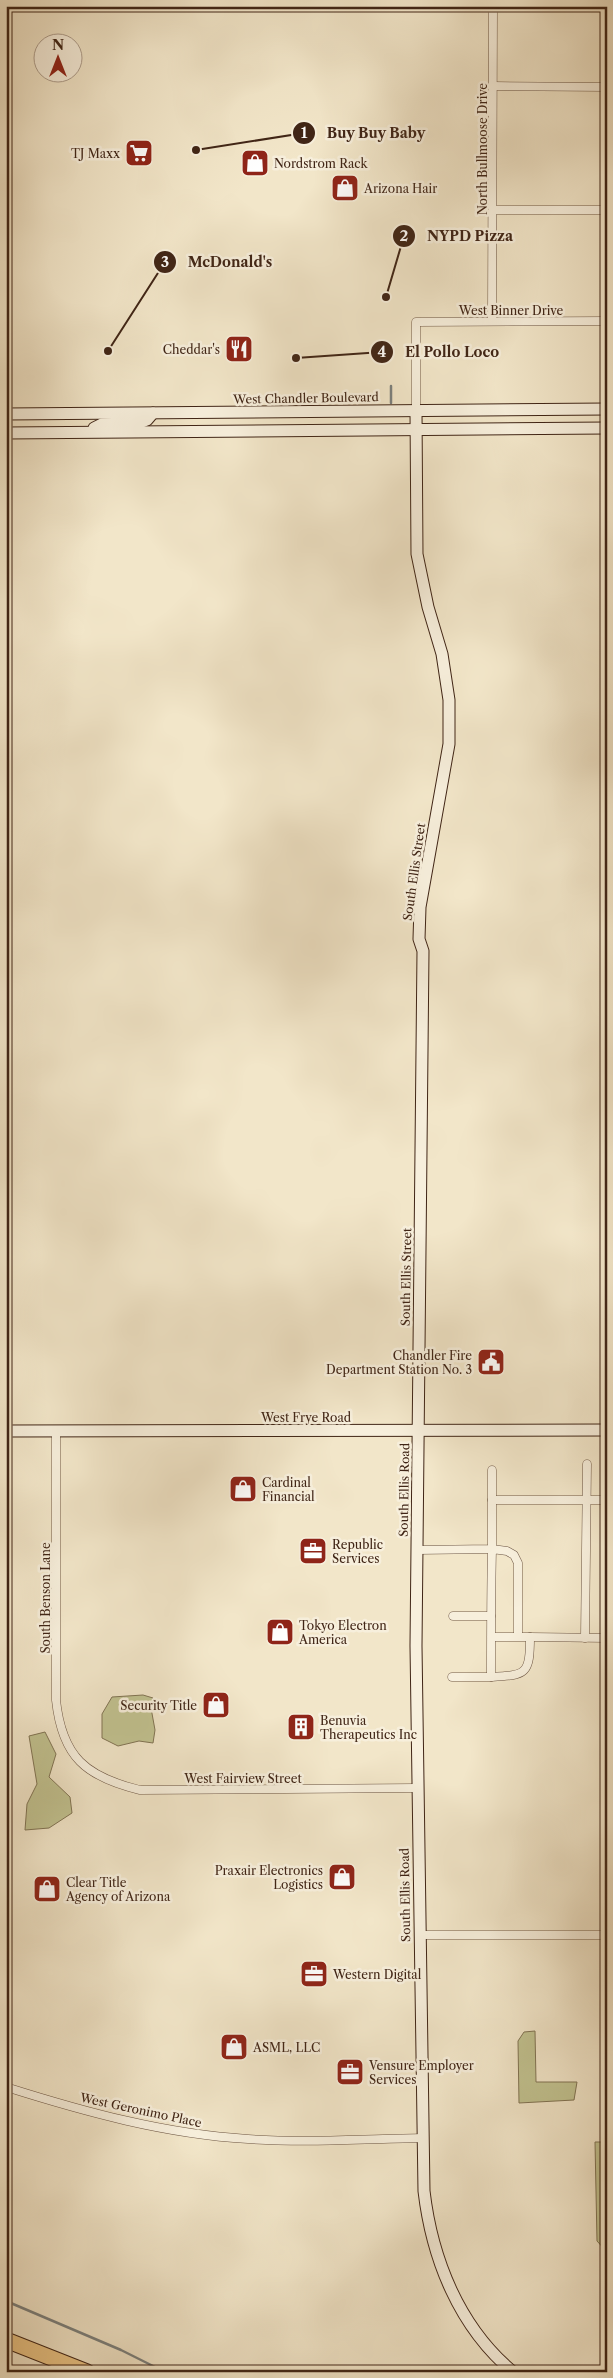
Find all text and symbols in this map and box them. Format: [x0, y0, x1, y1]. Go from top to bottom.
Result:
north arrow [32, 32, 82, 82]
text: N [52, 36, 64, 54]
street label: North Bullmoose Drive [475, 83, 490, 215]
callout: Buy Buy Baby [291, 118, 436, 147]
text: 1 [301, 123, 308, 142]
text: Buy Buy Baby [327, 124, 426, 142]
supermarket icon: TJ Maxx [124, 138, 154, 168]
place label: TJ Maxx [71, 146, 120, 161]
shop icon: Nordstrom Rack [240, 148, 270, 178]
place label: Nordstrom Rack [274, 156, 369, 171]
shop icon: Arizona Hair [330, 173, 360, 203]
place label: Arizona Hair [363, 181, 437, 196]
callout: NYPD Pizza [391, 222, 523, 251]
text: 2 [400, 226, 409, 245]
text: NYPD Pizza [427, 227, 514, 245]
callout: McDonald's [153, 248, 282, 277]
text: 3 [161, 252, 169, 271]
text: McDonald's [188, 253, 272, 271]
street label: West Binner Drive [458, 303, 563, 318]
restaurant icon: Cheddar's [224, 334, 254, 364]
callout: El Pollo Loco [370, 337, 509, 366]
place label: Cheddar's [163, 342, 220, 357]
text: 4 [378, 342, 387, 361]
text: El Pollo Loco [405, 343, 499, 361]
street label: West Chandler Boulevard [232, 389, 380, 407]
street label: South Ellis Street [400, 822, 428, 922]
street label: South Ellis Street [398, 1227, 414, 1326]
public building icon: Chandler Fire Department Station No. 3 [476, 1347, 506, 1377]
place label: Chandler Fire Department Station No. 3 [326, 1348, 472, 1377]
street label: West Frye Road [260, 1410, 352, 1425]
street label: South Ellis Road [396, 1442, 412, 1537]
shop icon: Cardinal Financial [228, 1474, 258, 1504]
place label: Cardinal Financial [262, 1475, 315, 1504]
office icon: Republic Services [298, 1536, 328, 1566]
place label: Republic Services [332, 1537, 383, 1566]
street label: South Benson Lane [38, 1542, 53, 1654]
shop icon: Tokyo Electron America [265, 1617, 295, 1647]
place label: Tokyo Electron America [298, 1618, 387, 1647]
shop icon: Security Title [201, 1690, 231, 1720]
place label: Security Title [120, 1698, 197, 1713]
building icon: Benuvia Therapeutics Inc [286, 1712, 316, 1742]
place label: Benuvia Therapeutics Inc [320, 1713, 417, 1742]
street label: West Fairview Street [183, 1771, 302, 1786]
street label: South Ellis Road [397, 1847, 413, 1942]
shop icon: Praxair Electronics Logistics [327, 1862, 357, 1892]
place label: Praxair Electronics Logistics [215, 1863, 323, 1892]
shop icon: Clear Title Agency of Arizona [32, 1874, 62, 1904]
place label: Clear Title Agency of Arizona [65, 1875, 171, 1904]
office icon: Western Digital [299, 1959, 329, 1989]
place label: Western Digital [332, 1967, 422, 1982]
shop icon: ASML, LLC [219, 2032, 249, 2062]
place label: ASML, LLC [252, 2040, 320, 2055]
office icon: Vensure Employer Services [335, 2057, 365, 2087]
place label: Vensure Employer Services [368, 2058, 474, 2087]
street label: West Geronimo Place [78, 2090, 203, 2130]

